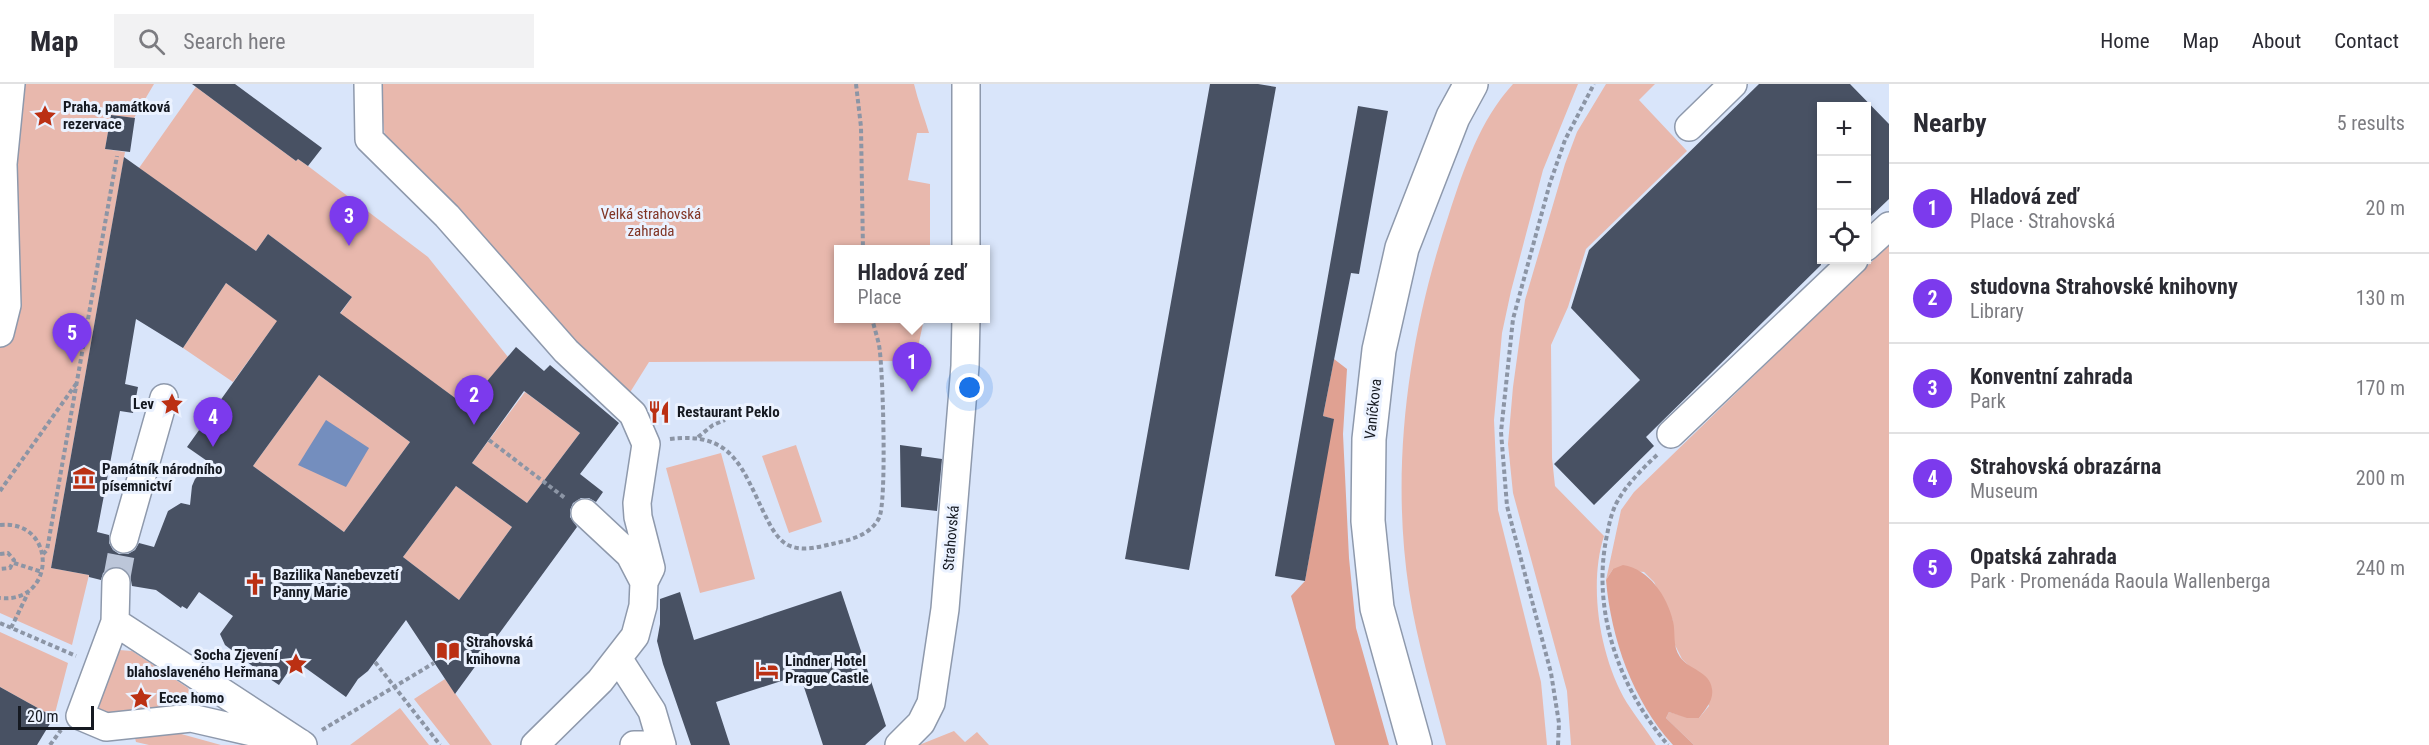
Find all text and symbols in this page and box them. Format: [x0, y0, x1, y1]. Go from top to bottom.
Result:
search box [114, 14, 534, 68]
text: Map [30, 25, 78, 58]
icon: search [135, 25, 168, 58]
text: Search here [183, 29, 286, 54]
text: Home [2100, 29, 2150, 53]
text: Map [2183, 29, 2219, 53]
text: About [2252, 29, 2301, 53]
text: Contact [2334, 29, 2399, 53]
place label: Praha, památková rezervace [63, 98, 170, 133]
map controls [1817, 102, 1871, 264]
button: + [1817, 102, 1871, 156]
place icon: Praha, památková rezervace [32, 103, 58, 129]
text: Nearby [1913, 108, 1987, 138]
text: 5 results [2337, 111, 2405, 135]
button: − [1817, 156, 1871, 210]
text: Hladová zeď [1970, 184, 2079, 209]
pin: 3 [330, 196, 368, 246]
text: 1 [1927, 196, 1938, 220]
text: 20 m [2366, 196, 2405, 220]
park label: Velká strahovská zahrada [601, 205, 701, 240]
text: Place · Strahovská [1970, 209, 2115, 233]
button: locate [1817, 210, 1871, 264]
popup [834, 245, 990, 323]
text: Hladová zeď [857, 260, 967, 285]
text: studovna Strahovské knihovny [1970, 274, 2238, 299]
text: Place [857, 285, 901, 309]
text: 2 [1927, 286, 1938, 310]
text: 130 m [2356, 286, 2405, 310]
text: Library [1970, 299, 2024, 323]
pin: 5 [52, 314, 92, 363]
pin: 1 [892, 342, 932, 392]
text: Konventní zahrada [1970, 364, 2133, 389]
your location [955, 373, 984, 402]
pin: 2 [454, 376, 494, 425]
text: 3 [1927, 376, 1938, 400]
text: 170 m [2356, 376, 2405, 400]
street label: Vaníčkova [1361, 378, 1385, 440]
text: Park [1970, 389, 2006, 413]
place icon: Lev [159, 391, 185, 417]
place label: Lev [133, 395, 154, 413]
pin: 4 [194, 398, 232, 447]
restaurant icon: Restaurant Peklo [646, 399, 672, 425]
place label: Restaurant Peklo [677, 403, 780, 421]
text: Strahovská obrazárna [1970, 454, 2161, 479]
place label: Památník národního písemnictví [102, 460, 222, 495]
museum icon: Památník národního písemnictví [71, 465, 97, 491]
text: 4 [1927, 466, 1938, 490]
text: 200 m [2356, 466, 2405, 490]
text: Museum [1970, 479, 2038, 503]
street label: Strahovská [939, 505, 963, 571]
text: Opatská zahrada [1970, 544, 2117, 569]
text: 5 [1927, 556, 1938, 580]
text: 240 m [2356, 556, 2405, 580]
place label: Bazilika Nanebevzetí Panny Marie [273, 566, 400, 601]
text: Park · Promenáda Raoula Wallenberga [1970, 569, 2271, 593]
church icon: Bazilika Nanebevzetí Panny Marie [242, 571, 268, 597]
place label: Strahovská knihovna [466, 633, 533, 668]
library icon: Strahovská knihovna [435, 638, 461, 664]
place label: Socha Zjevení blahoslaveného Heřmana [127, 646, 279, 681]
place icon: Socha Zjevení blahoslaveného Heřmana [283, 651, 309, 677]
place label: Lindner Hotel Prague Castle [785, 652, 869, 687]
hotel icon: Lindner Hotel Prague Castle [754, 657, 780, 683]
place icon: Ecce homo [128, 685, 154, 711]
place label: Ecce homo [159, 689, 224, 707]
scale bar [18, 703, 94, 730]
text: 20 m [27, 707, 59, 726]

